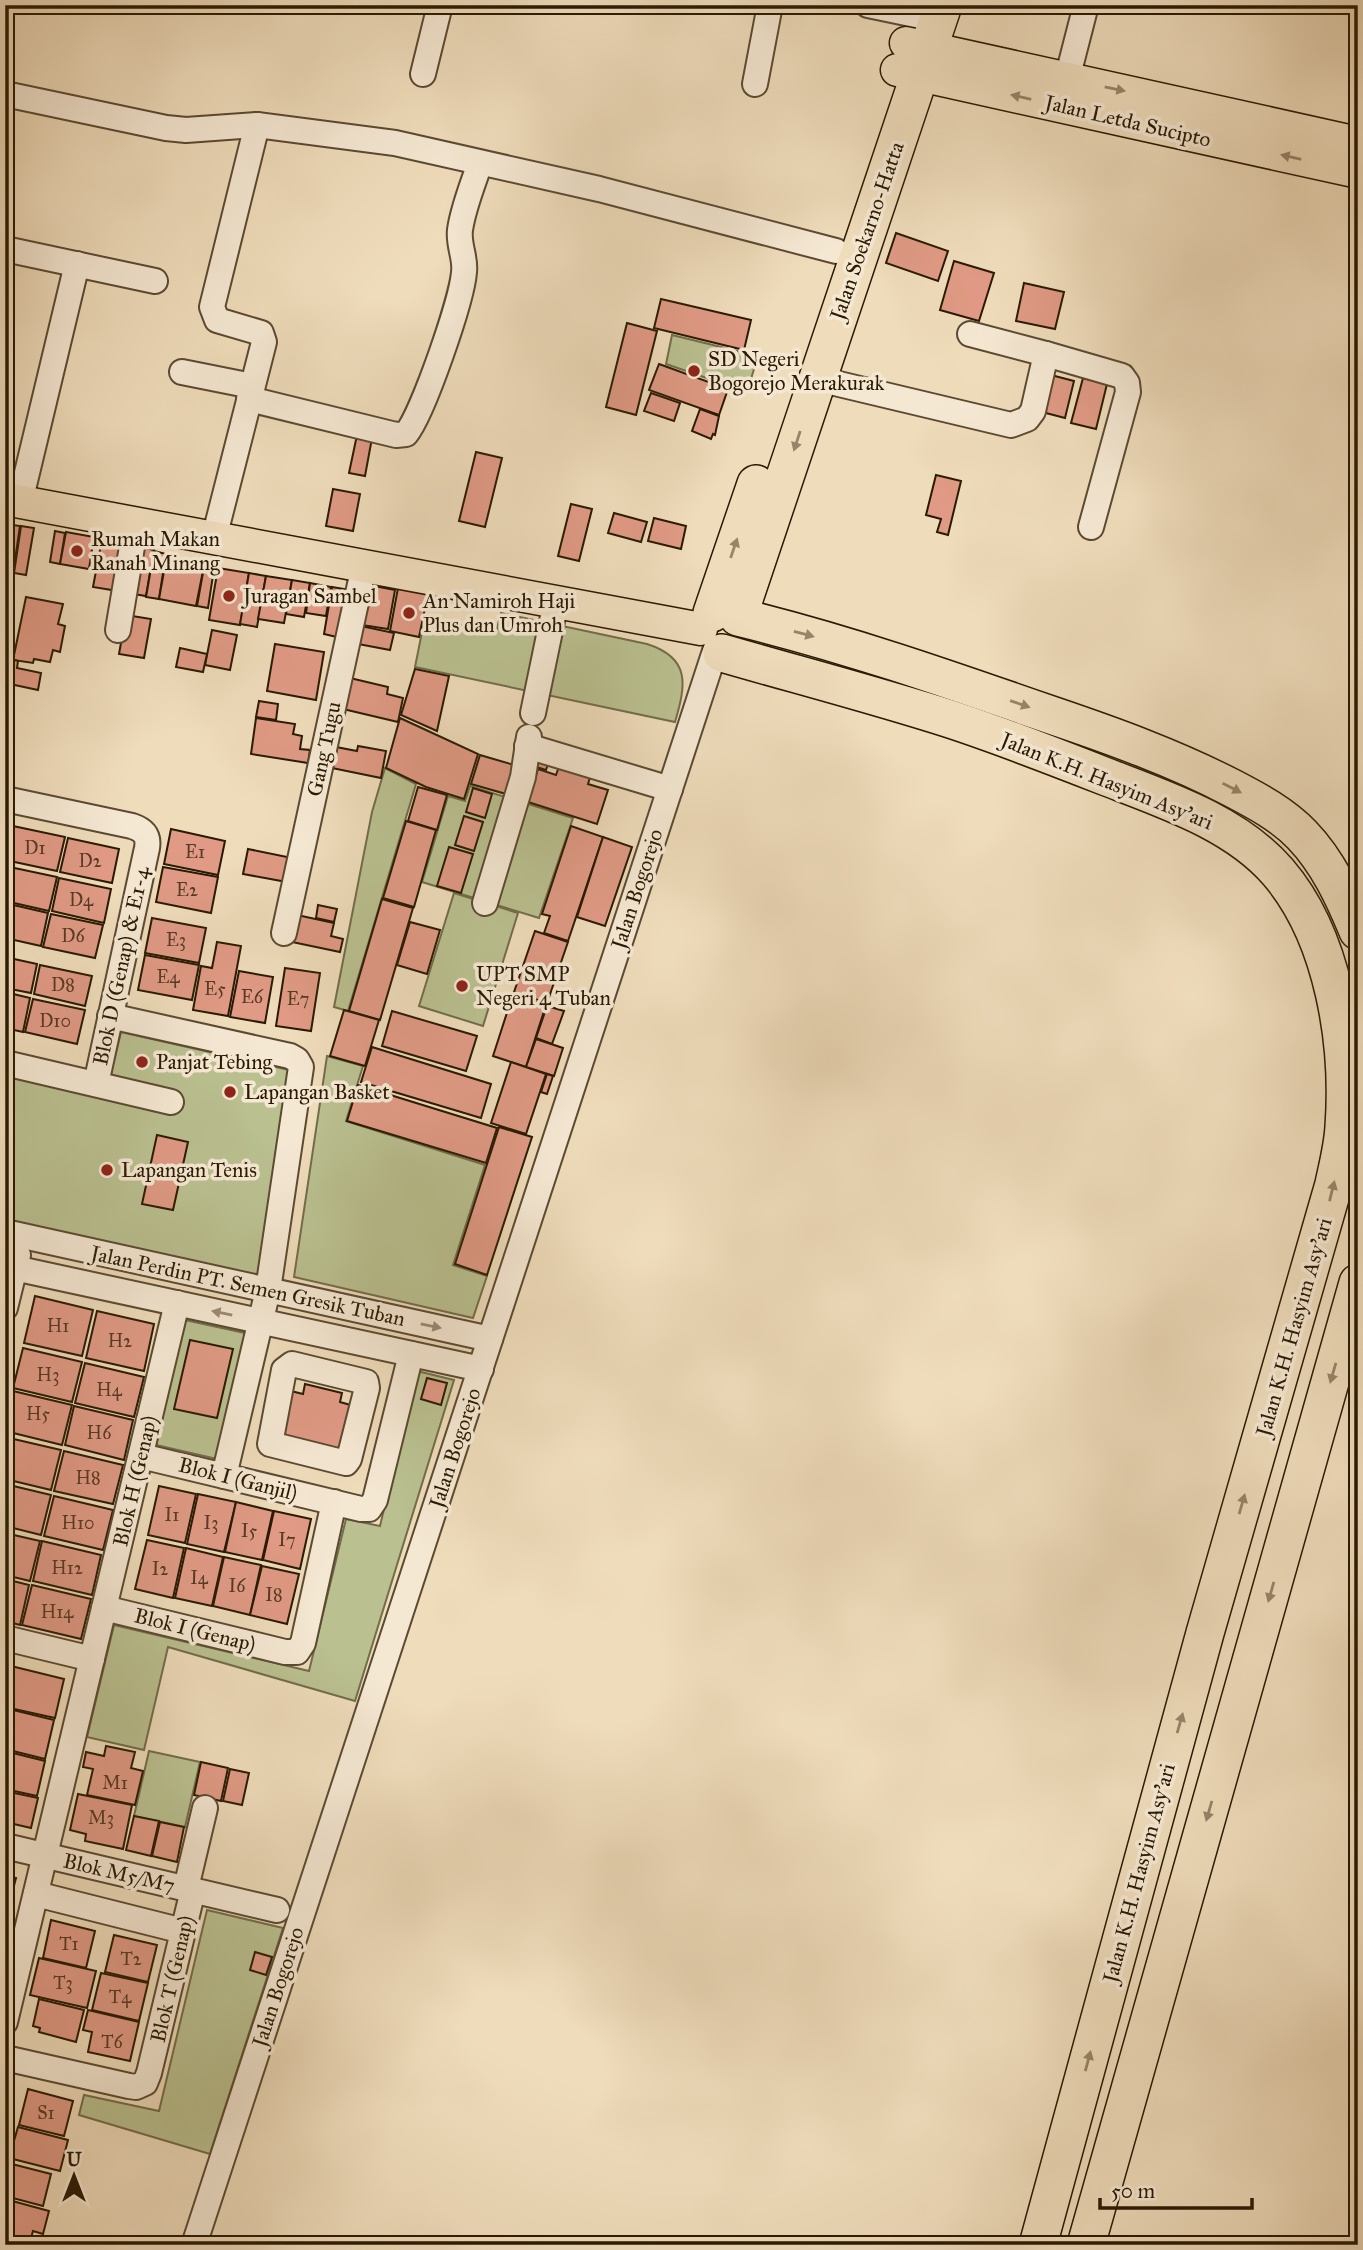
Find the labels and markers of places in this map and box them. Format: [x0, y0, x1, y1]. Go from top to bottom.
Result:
place label: SD Negeri Bogorejo Merakurak [708, 346, 885, 396]
marker: SD Negeri Bogorejo Merakurak [686, 363, 702, 379]
place label: Rumah Makan Ranah Minang [91, 526, 220, 576]
marker: Rumah Makan Ranah Minang [69, 543, 85, 559]
place label: Juragan Sambel [241, 583, 377, 609]
marker: Juragan Sambel [221, 588, 237, 604]
place label: An Namiroh Haji Plus dan Umroh [422, 588, 575, 638]
marker: An Namiroh Haji Plus dan Umroh [401, 605, 417, 621]
place label: UPT SMP Negeri 4 Tuban [476, 961, 611, 1011]
marker: UPT SMP Negeri 4 Tuban [454, 978, 470, 994]
place label: Panjat Tebing [156, 1049, 273, 1075]
marker: Panjat Tebing [134, 1054, 150, 1070]
place label: Lapangan Basket [244, 1079, 390, 1105]
marker: Lapangan Basket [222, 1084, 238, 1100]
place label: Lapangan Tenis [121, 1157, 257, 1183]
marker: Lapangan Tenis [99, 1162, 115, 1178]

